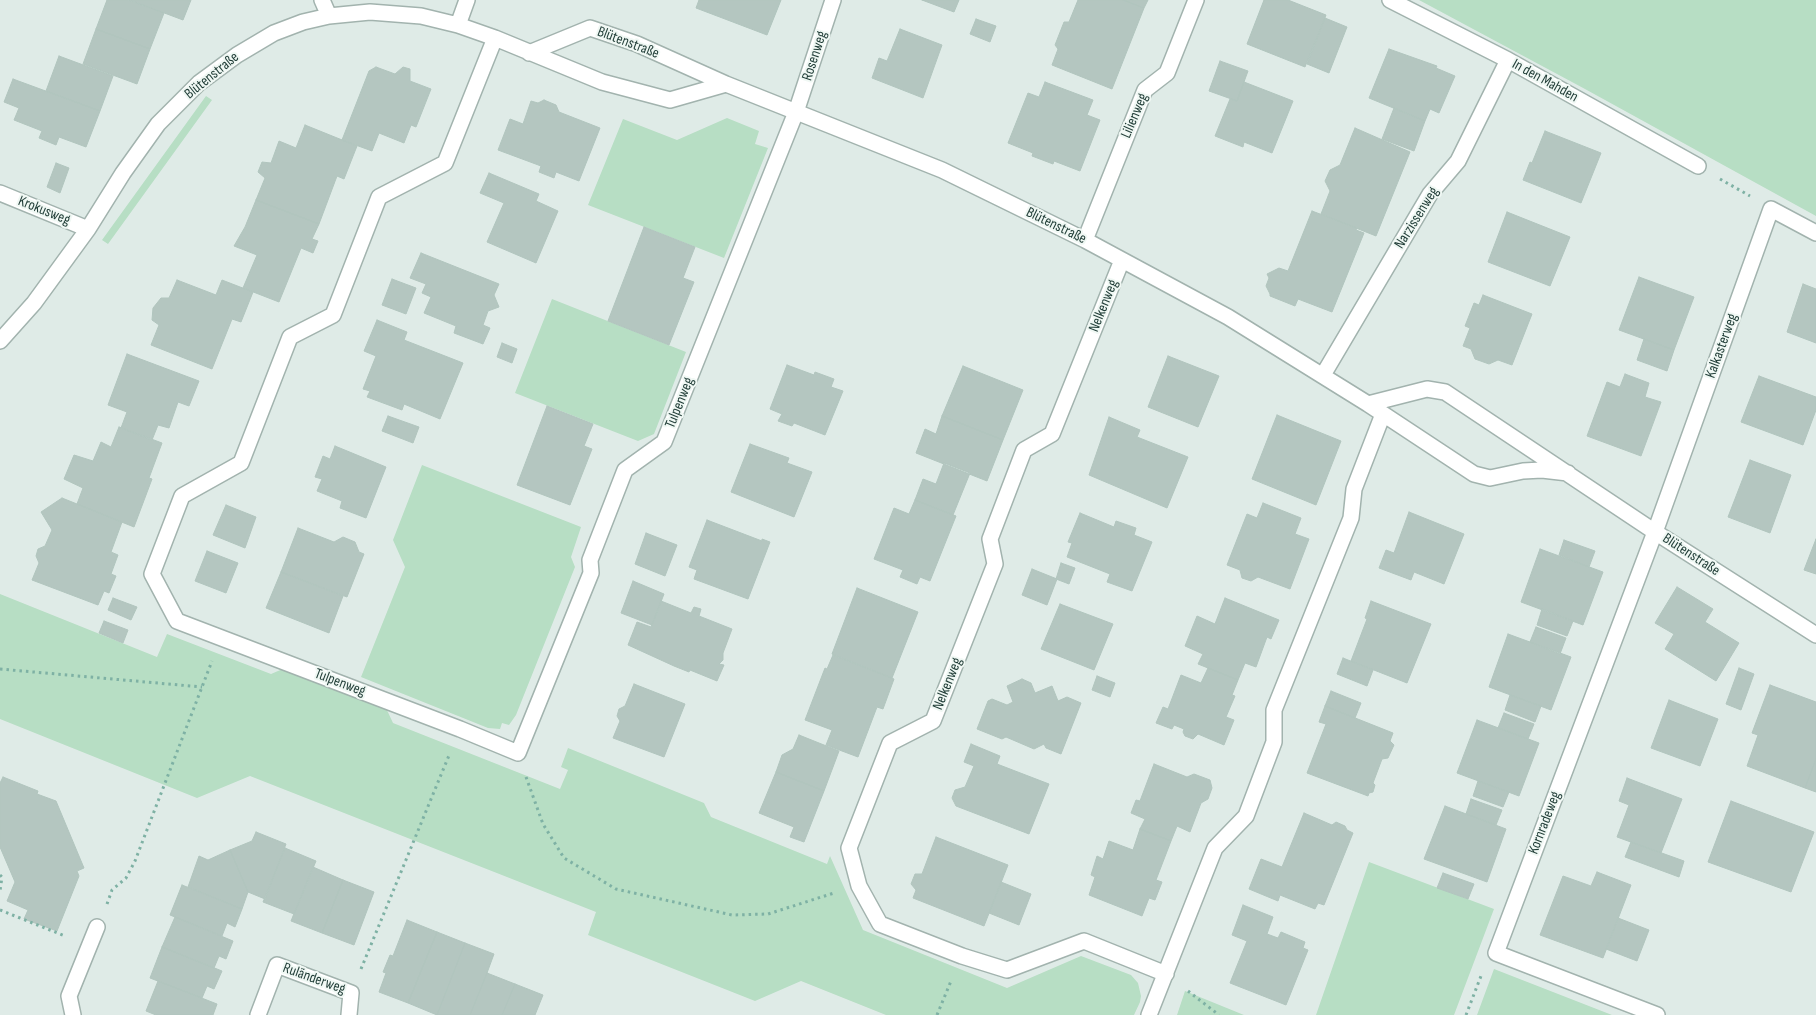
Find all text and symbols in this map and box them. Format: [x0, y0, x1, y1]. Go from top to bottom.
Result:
street label: Blütenstraße [595, 23, 661, 63]
street label: Rosenweg [799, 29, 831, 83]
street label: Blütenstraße [181, 49, 243, 103]
street label: In den Mahden [1509, 55, 1581, 107]
street label: Lilienweg [1118, 91, 1152, 141]
street label: Narzissenweg [1391, 184, 1443, 252]
street label: Krokusweg [15, 192, 73, 230]
street label: Blütenstraße [1023, 204, 1089, 248]
street label: Nelkenweg [1085, 277, 1123, 335]
street label: Kalkasterweg [1702, 311, 1742, 381]
street label: Tulpenweg [662, 375, 698, 431]
street label: Blütenstraße [1659, 530, 1723, 580]
street label: Nelkenweg [929, 655, 967, 713]
street label: Tulpenweg [312, 665, 368, 701]
street label: Kornradeweg [1525, 789, 1565, 857]
street label: Ruländerweg [280, 959, 348, 999]

